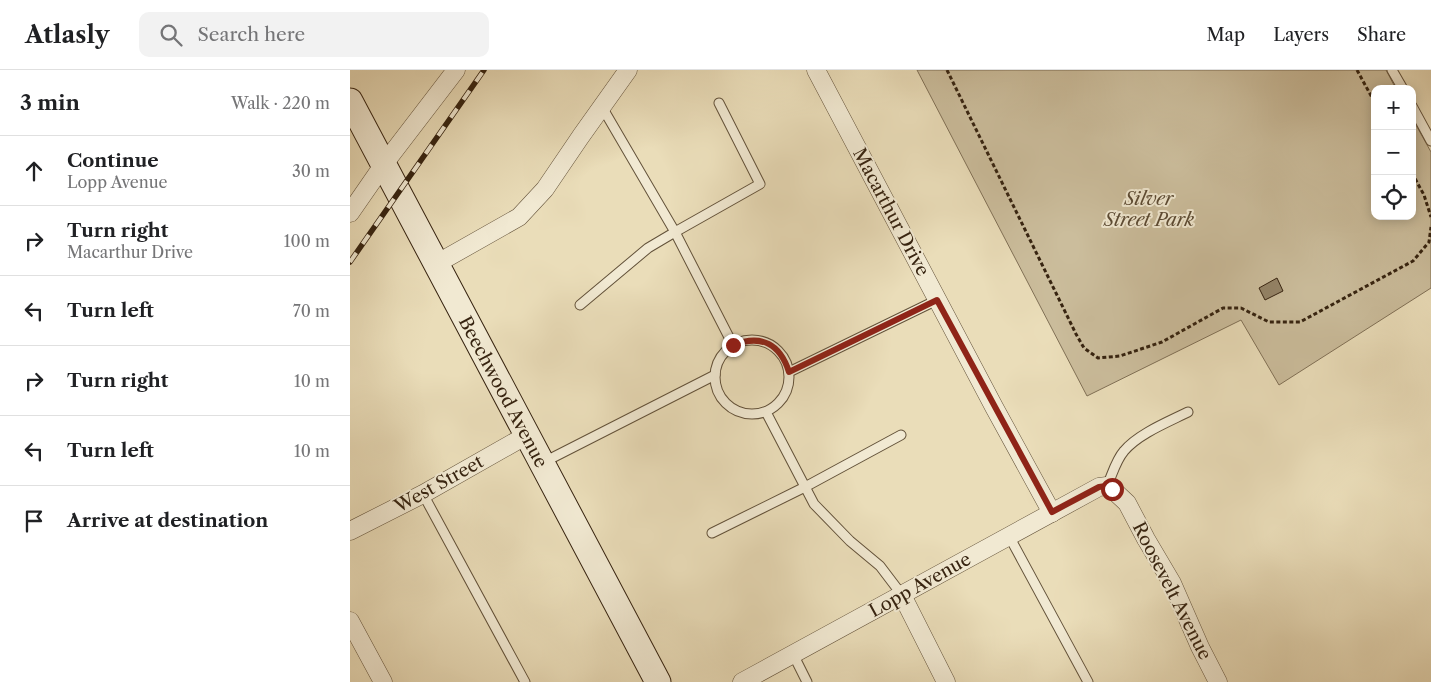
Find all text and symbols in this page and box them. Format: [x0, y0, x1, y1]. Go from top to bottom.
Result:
search box [139, 12, 489, 57]
text: Atlasly [25, 20, 109, 49]
icon: search [157, 21, 185, 49]
text: Search here [197, 23, 305, 46]
text: Map [1207, 24, 1245, 46]
text: Layers [1273, 24, 1329, 46]
text: Share [1357, 24, 1406, 46]
map controls [1371, 85, 1416, 220]
button: + [1371, 85, 1416, 130]
text: 3 min [20, 90, 80, 115]
text: Walk · 220 m [231, 93, 330, 113]
button: − [1371, 130, 1416, 175]
street label: Macarthur Drive [848, 144, 934, 280]
text: Continue [67, 149, 159, 172]
icon: ahead [20, 157, 48, 185]
text: 30 m [292, 161, 330, 181]
text: Lopp Avenue [67, 172, 168, 192]
button: locate [1371, 175, 1416, 220]
park label: Silver Street Park [1103, 188, 1195, 231]
text: Turn right [67, 219, 168, 242]
icon: right [20, 227, 48, 255]
text: 100 m [284, 231, 330, 251]
text: Macarthur Drive [67, 242, 193, 262]
icon: left [20, 297, 48, 325]
text: Turn left [67, 299, 154, 322]
text: 70 m [293, 301, 330, 321]
street label: Beechwood Avenue [454, 312, 552, 472]
route end [722, 334, 745, 357]
icon: right [20, 367, 48, 395]
text: Turn right [67, 369, 168, 392]
text: 10 m [294, 371, 330, 391]
icon: left [20, 437, 48, 465]
text: Turn left [67, 439, 154, 462]
text: 10 m [294, 441, 330, 461]
street label: West Street [390, 450, 488, 518]
route start [1101, 478, 1124, 501]
icon: arrive [20, 507, 48, 535]
text: Arrive at destination [67, 509, 268, 532]
street label: Roosevelt Avenue [1128, 518, 1216, 664]
street label: Lopp Avenue [865, 548, 975, 622]

